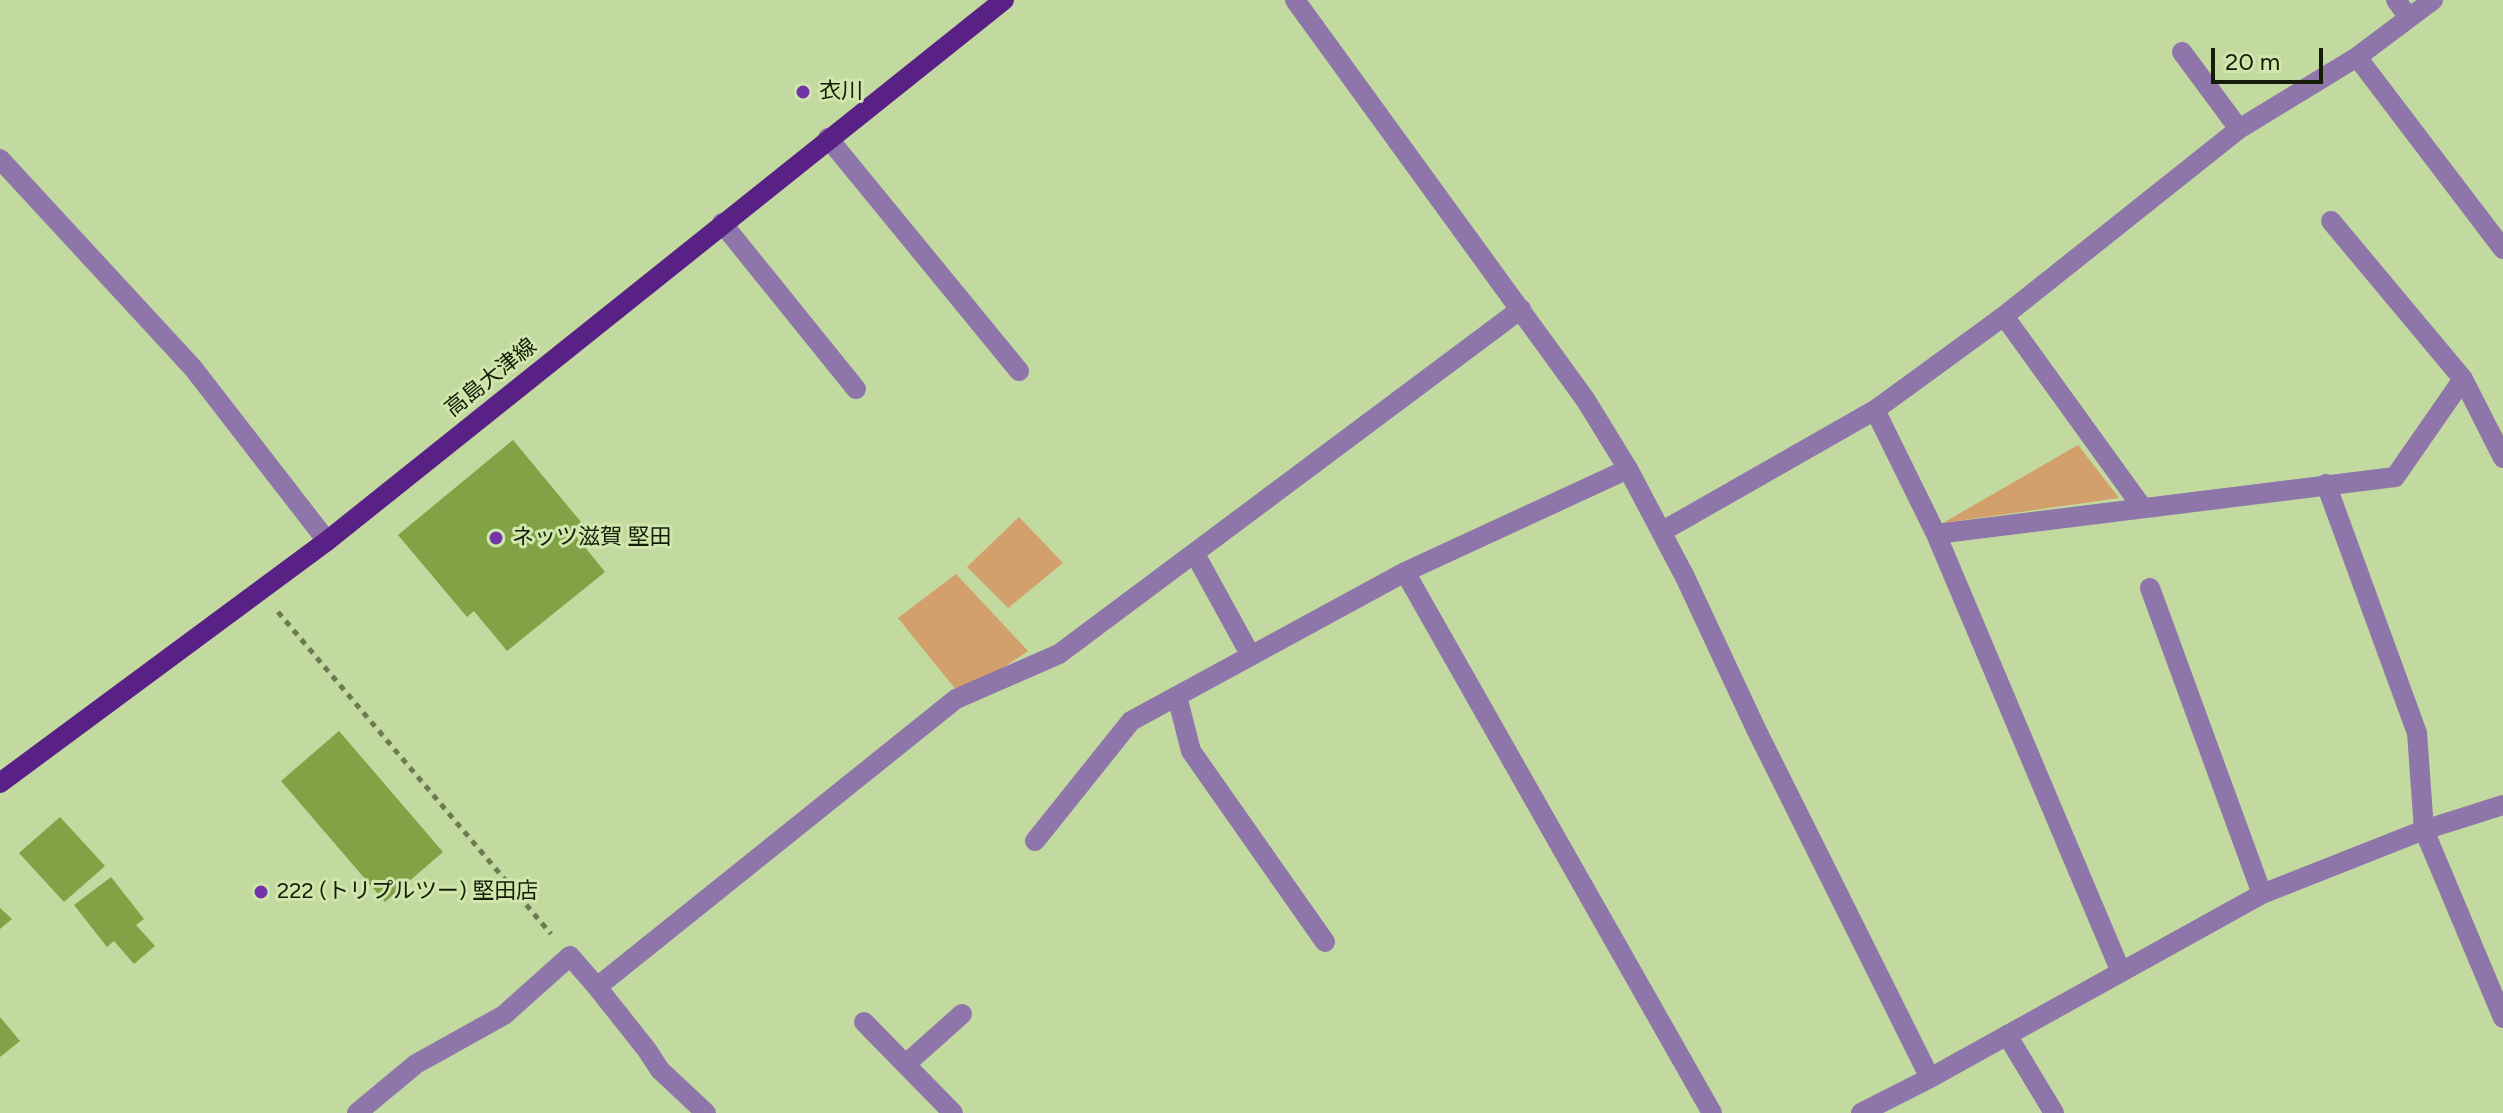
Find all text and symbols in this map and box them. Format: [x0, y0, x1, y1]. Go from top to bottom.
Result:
scale bar [2215, 32, 2327, 82]
text: 20 m [2225, 47, 2280, 76]
place label: 衣川 [819, 79, 863, 105]
marker: 衣川 [794, 83, 812, 101]
street label: 高島大津線 [440, 333, 542, 423]
place label: ネッツ滋賀 堅田 [512, 525, 671, 551]
marker: ネッツ滋賀 堅田 [487, 529, 505, 547]
place label: 222 (トリプルツー) 堅田店 [277, 879, 538, 905]
marker: 222 (トリプルツー) 堅田店 [252, 883, 270, 901]

